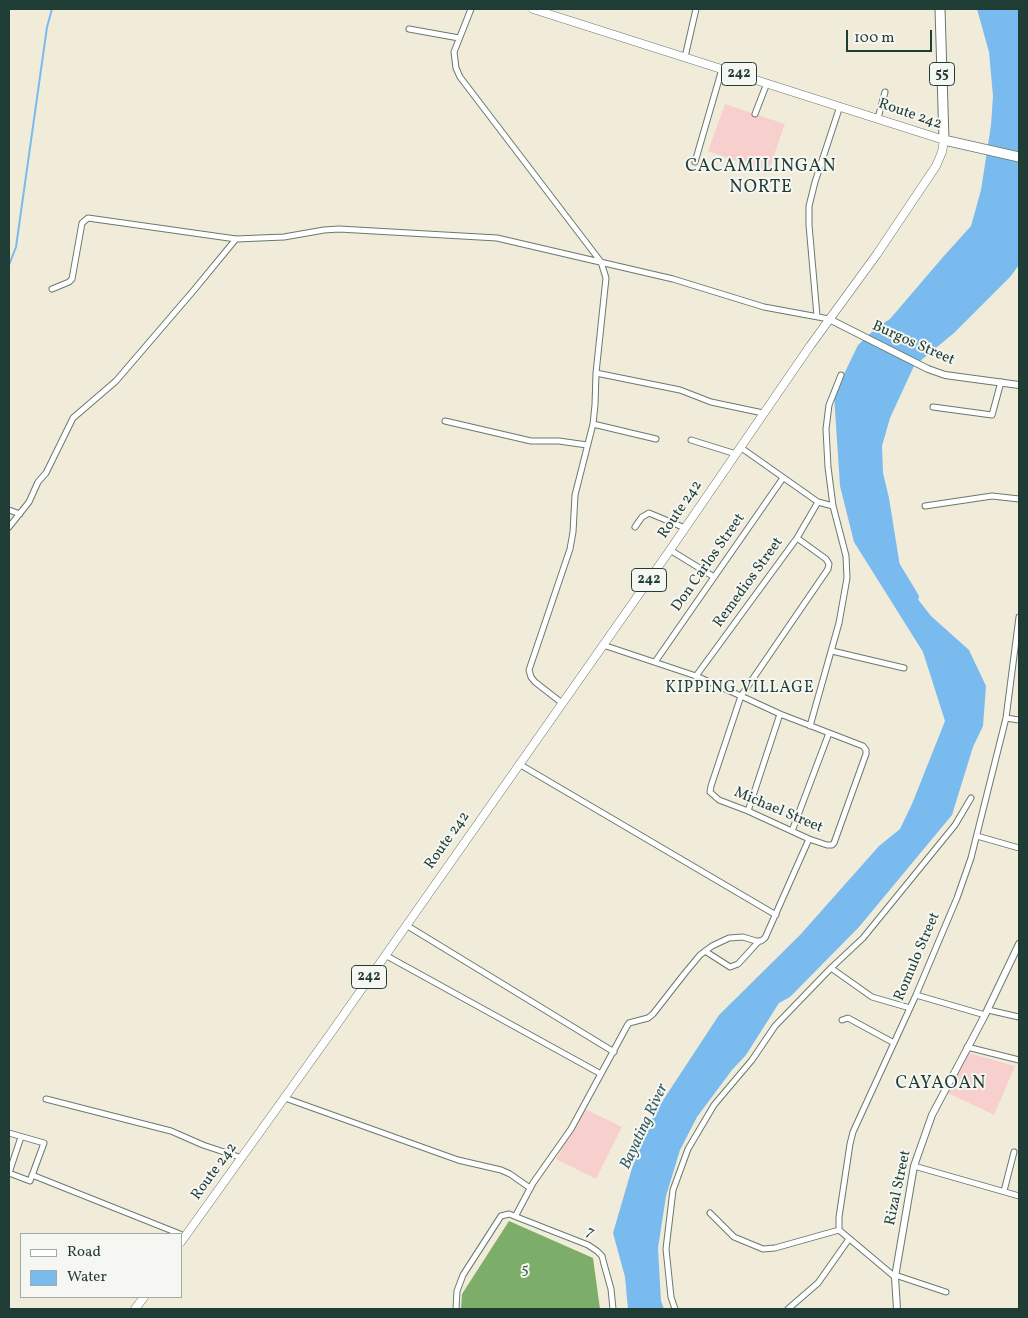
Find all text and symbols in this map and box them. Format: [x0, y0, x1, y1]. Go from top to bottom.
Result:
scale bar [848, 20, 934, 52]
text: 100 m [854, 28, 894, 49]
road number: 242 [722, 62, 756, 86]
road number: 55 [930, 62, 954, 86]
street label: Route 242 [876, 96, 944, 134]
district label: CACAMILINGAN NORTE [684, 157, 838, 200]
street label: Burgos Street [869, 318, 957, 370]
street label: Route 242 [655, 478, 707, 542]
street label: Don Carlos Street [668, 510, 750, 616]
street label: Remedios Street [710, 534, 788, 632]
road number: 242 [632, 568, 666, 592]
district label: KIPPING VILLAGE [663, 679, 817, 699]
street label: Michael Street [731, 784, 825, 838]
street label: Route 242 [422, 809, 474, 873]
street label: Romulo Street [891, 910, 945, 1004]
road number: 242 [352, 966, 386, 989]
district label: CAYAOAN [895, 1074, 987, 1096]
water label: Bayating River [617, 1081, 673, 1173]
street label: Route 242 [188, 1140, 242, 1204]
street label: Rizal Street [882, 1149, 916, 1227]
street label: 7 [583, 1223, 597, 1243]
legend [20, 1233, 182, 1298]
text: Road [67, 1242, 101, 1263]
park label: 5 [521, 1261, 529, 1279]
text: Water [67, 1267, 107, 1288]

